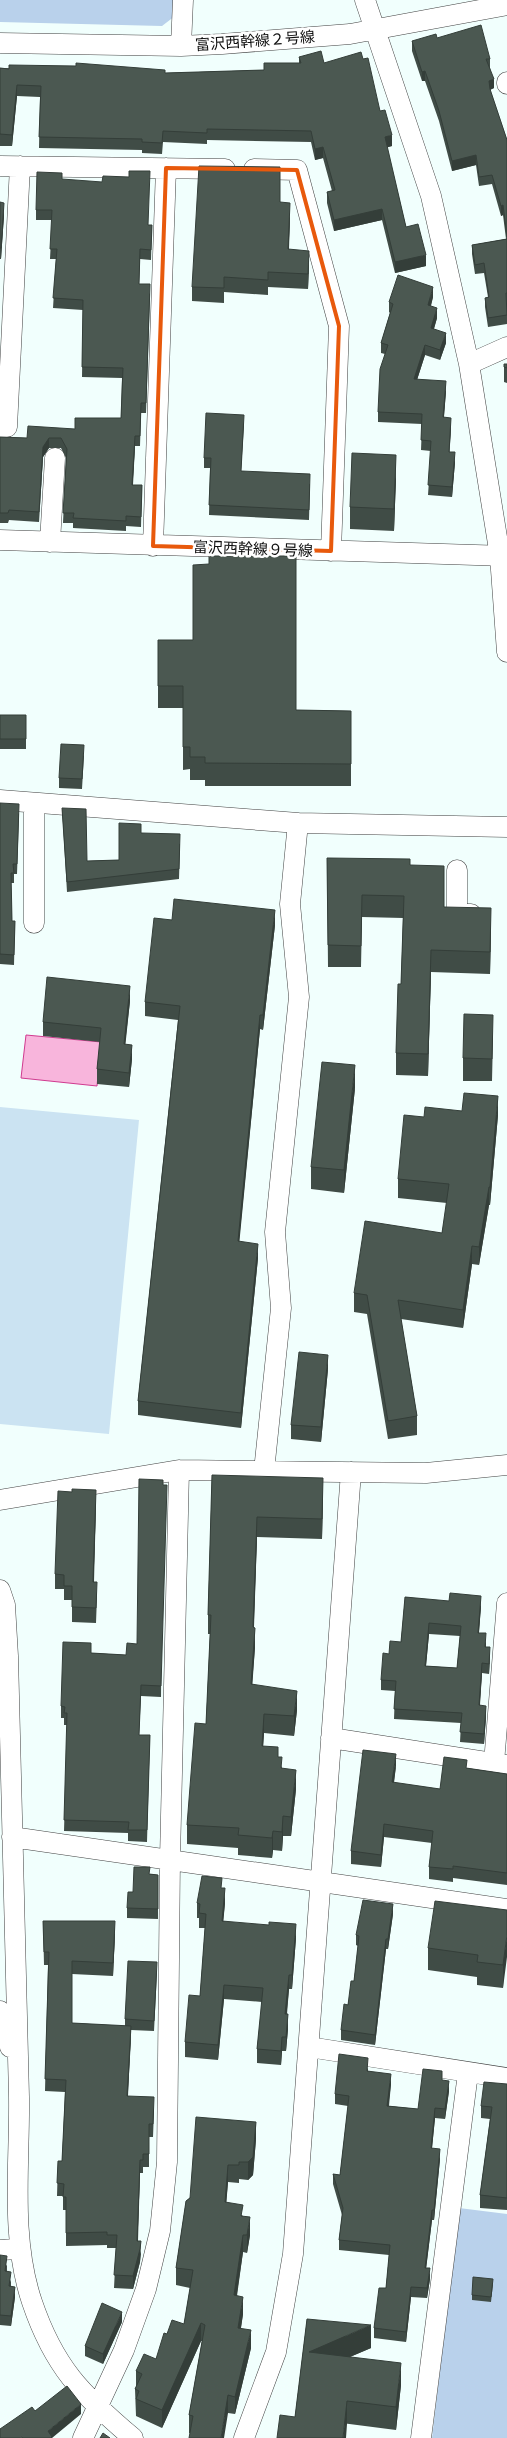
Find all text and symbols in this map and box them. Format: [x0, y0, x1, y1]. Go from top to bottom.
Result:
street label: 富沢西幹線２号線 [194, 26, 315, 54]
street label: 富沢西幹線９号線 [193, 536, 313, 560]

